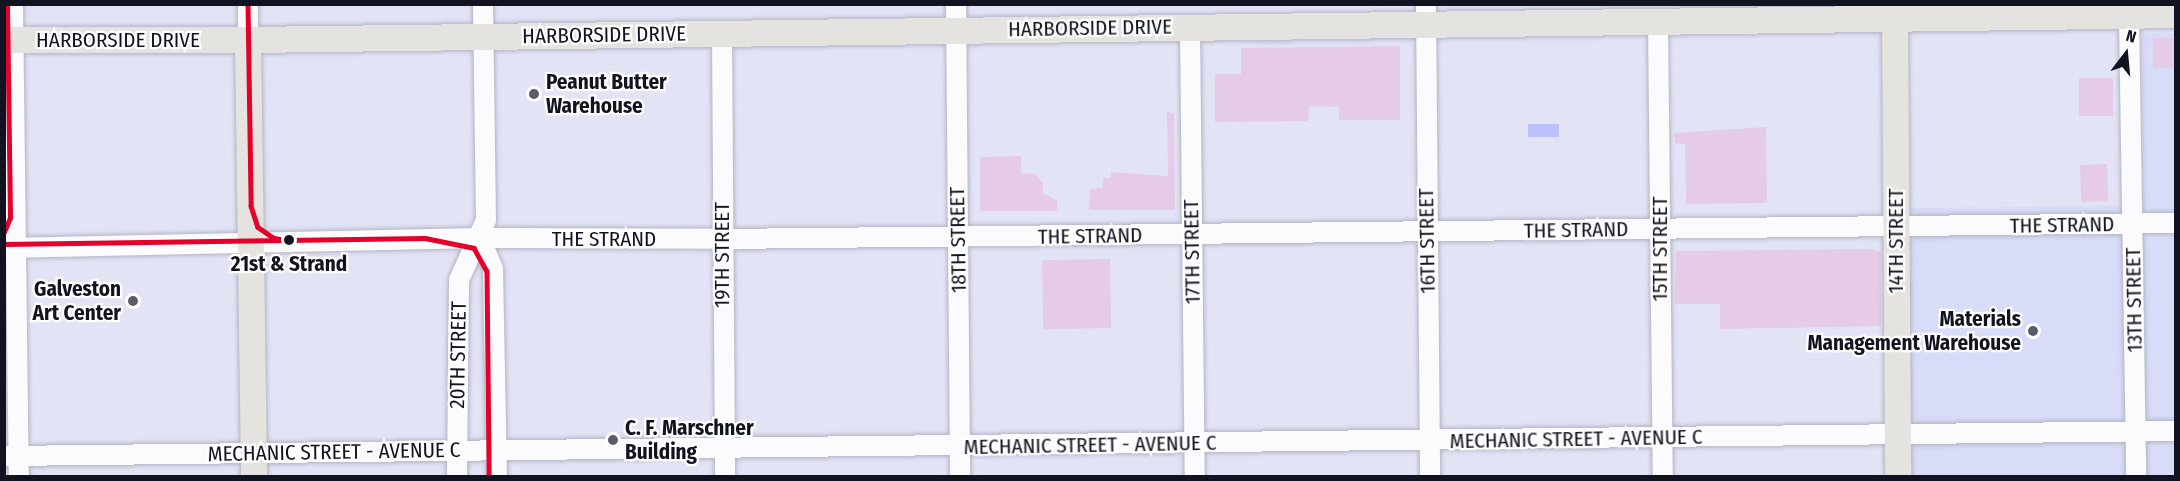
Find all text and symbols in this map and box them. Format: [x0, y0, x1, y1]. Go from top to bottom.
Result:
street label: HARBORSIDE DRIVE [1008, 14, 1172, 42]
street label: HARBORSIDE DRIVE [522, 21, 686, 49]
north arrow [2096, 24, 2156, 84]
text: N [2124, 26, 2138, 47]
street label: HARBORSIDE DRIVE [36, 27, 200, 53]
place label: Peanut Butter Warehouse [546, 69, 667, 119]
marker: Peanut Butter Warehouse [527, 87, 541, 101]
street label: 18TH STREET [944, 187, 972, 293]
street label: 16TH STREET [1413, 188, 1441, 294]
street label: 14TH STREET [1883, 188, 1909, 294]
street label: 15TH STREET [1647, 197, 1673, 301]
street label: 17TH STREET [1178, 199, 1206, 305]
street label: 19TH STREET [709, 202, 735, 308]
street label: THE STRAND [2010, 211, 2114, 239]
street label: THE STRAND [1524, 216, 1628, 244]
street label: THE STRAND [1038, 222, 1142, 250]
street label: THE STRAND [552, 226, 656, 252]
marker: 21st & Strand [280, 231, 298, 249]
street label: 13TH STREET [2120, 247, 2148, 353]
place label: 21st & Strand [231, 251, 347, 277]
place label: Galveston Art Center [33, 276, 121, 326]
marker: Galveston Art Center [126, 294, 140, 308]
street label: 20TH STREET [444, 301, 472, 409]
place label: Materials Management Warehouse [1807, 306, 2021, 356]
marker: Materials Management Warehouse [2026, 324, 2040, 338]
place label: C. F. Marschner Building [625, 415, 754, 465]
street label: MECHANIC STREET - AVENUE C [1449, 424, 1703, 454]
street label: MECHANIC STREET - AVENUE C [963, 430, 1217, 460]
marker: C. F. Marschner Building [606, 433, 620, 447]
street label: MECHANIC STREET - AVENUE C [207, 437, 461, 467]

